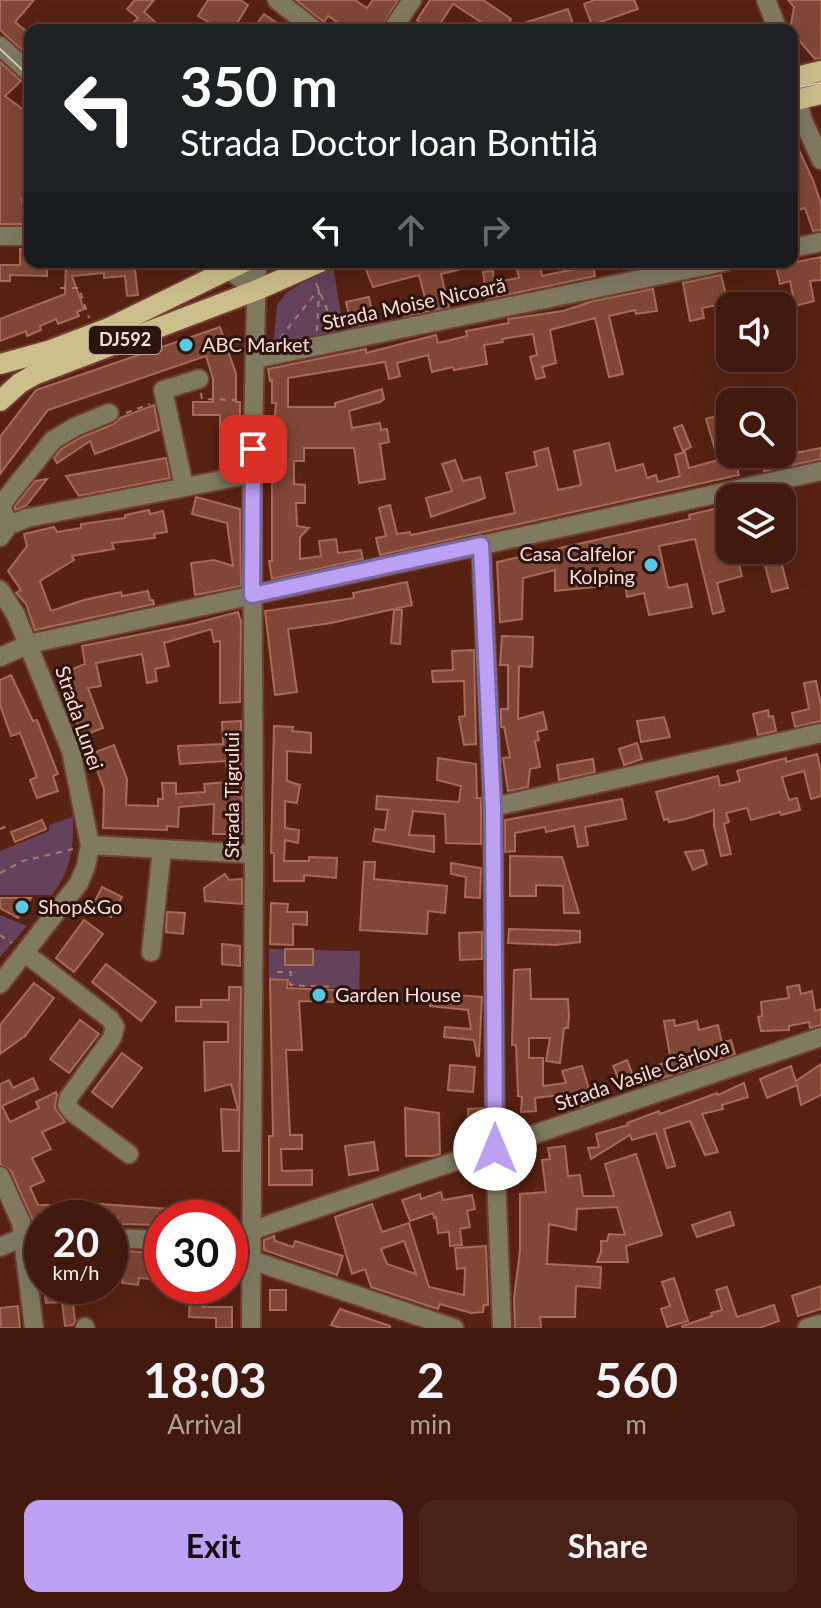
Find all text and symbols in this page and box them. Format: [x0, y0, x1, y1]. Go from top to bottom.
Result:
text: 350 m [180, 52, 338, 119]
icon: left [48, 56, 152, 160]
text: Strada Doctor Ioan Bontilă [180, 120, 598, 164]
icon: left [305, 208, 349, 252]
icon: ahead [389, 208, 433, 252]
icon: right [473, 208, 517, 252]
street label: Strada Moise Nicoară [320, 272, 508, 334]
map controls [716, 292, 796, 564]
button: sound [716, 292, 796, 372]
road number: DJ592 [89, 326, 161, 354]
place label: ABC Market [202, 332, 310, 356]
marker: ABC Market [177, 336, 195, 354]
button: search [716, 388, 796, 468]
pin [219, 415, 287, 483]
icon: arrive [231, 427, 275, 471]
button: layers [716, 484, 796, 564]
place label: Casa Calfelor Kolping [519, 541, 636, 588]
marker: Casa Calfelor Kolping [642, 556, 660, 574]
street label: Strada Lunei [51, 663, 109, 773]
street label: Strada Tigrului [219, 732, 243, 858]
place label: Shop&Go [38, 894, 122, 918]
marker: Shop&Go [13, 898, 31, 916]
place label: Garden House [335, 982, 461, 1006]
marker: Garden House [310, 986, 328, 1004]
street label: Strada Vasile Cârlova [552, 1033, 732, 1115]
position arrow [453, 1107, 537, 1191]
speed limit sign: 30 [144, 1200, 248, 1304]
text: 20 [53, 1218, 99, 1266]
text: km/h [53, 1260, 99, 1284]
text: 18:03 [143, 1351, 267, 1408]
text: 2 [417, 1351, 445, 1408]
text: 560 [595, 1351, 678, 1408]
text: Arrival [167, 1408, 242, 1440]
text: min [410, 1408, 452, 1440]
text: m [626, 1408, 647, 1440]
button: Exit [24, 1500, 403, 1592]
button: Share [419, 1500, 797, 1592]

